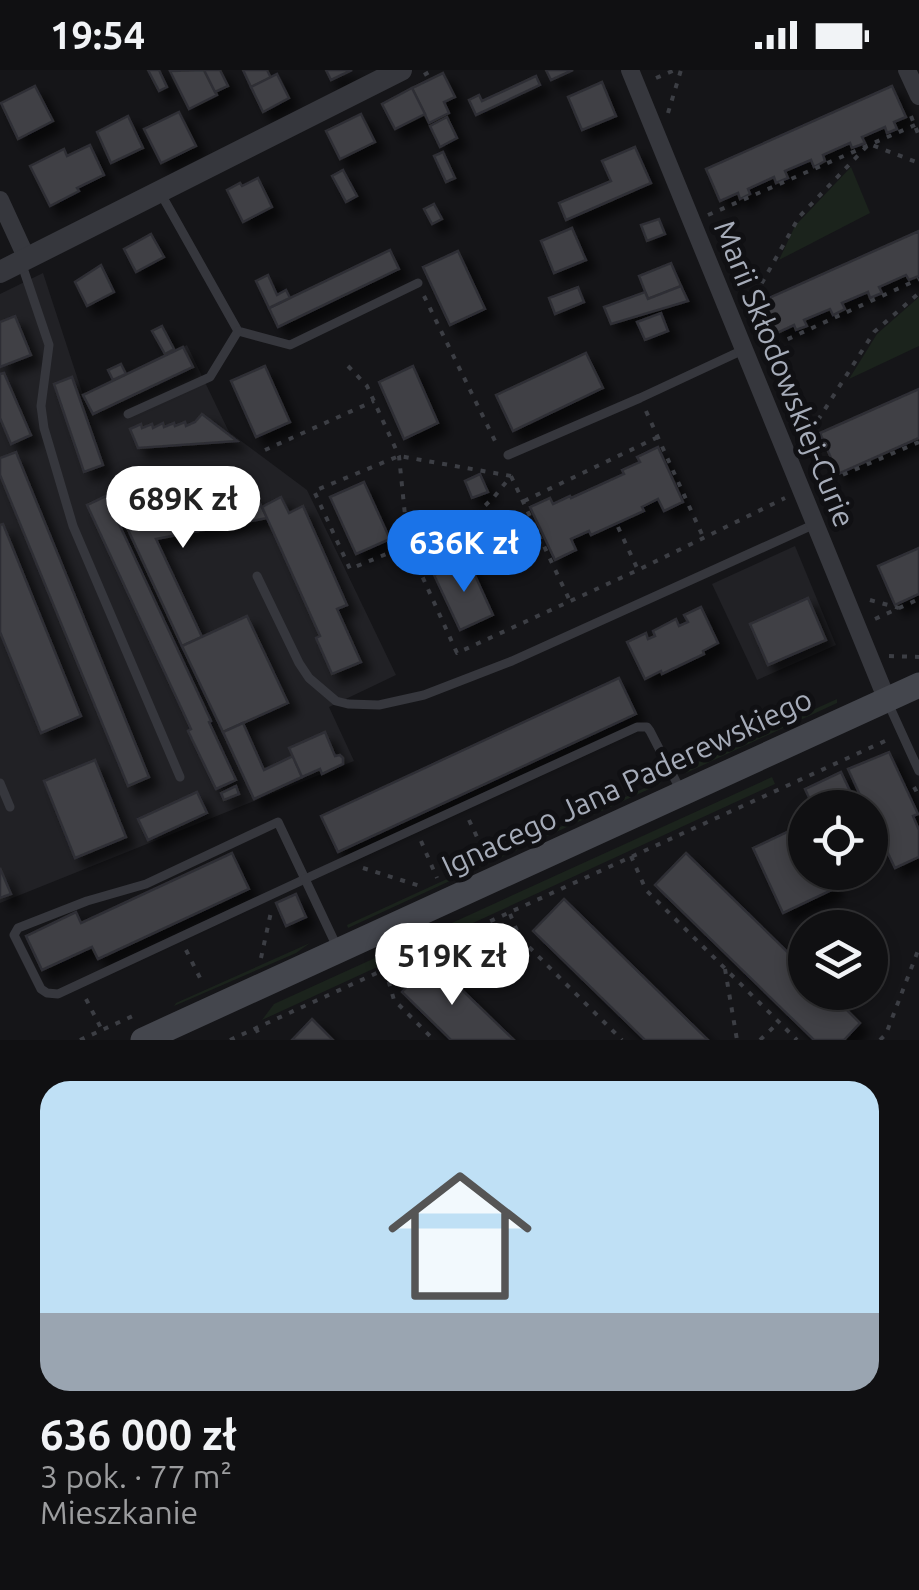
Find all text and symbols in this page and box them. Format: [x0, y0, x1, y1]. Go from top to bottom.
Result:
text: 19:54 [50, 14, 145, 56]
street label: Marii Skłodowskiej-Curie [708, 215, 862, 532]
pin: 689K zł [91, 466, 275, 551]
text: 689K zł [128, 480, 238, 516]
pin: 636K zł [372, 510, 556, 595]
text: 636K zł [409, 524, 519, 560]
street label: Ignacego Jana Paderewskiego [436, 681, 817, 883]
map controls [788, 790, 888, 1010]
button: locate [788, 790, 888, 890]
button: layers [788, 910, 888, 1010]
pin: 519K zł [360, 923, 544, 1008]
text: 519K zł [397, 937, 507, 973]
icon: home [370, 1146, 550, 1326]
text: 636 000 zł [40, 1411, 237, 1458]
text: 3 pok. · 77 m² [40, 1458, 232, 1494]
text: Mieszkanie [40, 1494, 198, 1530]

